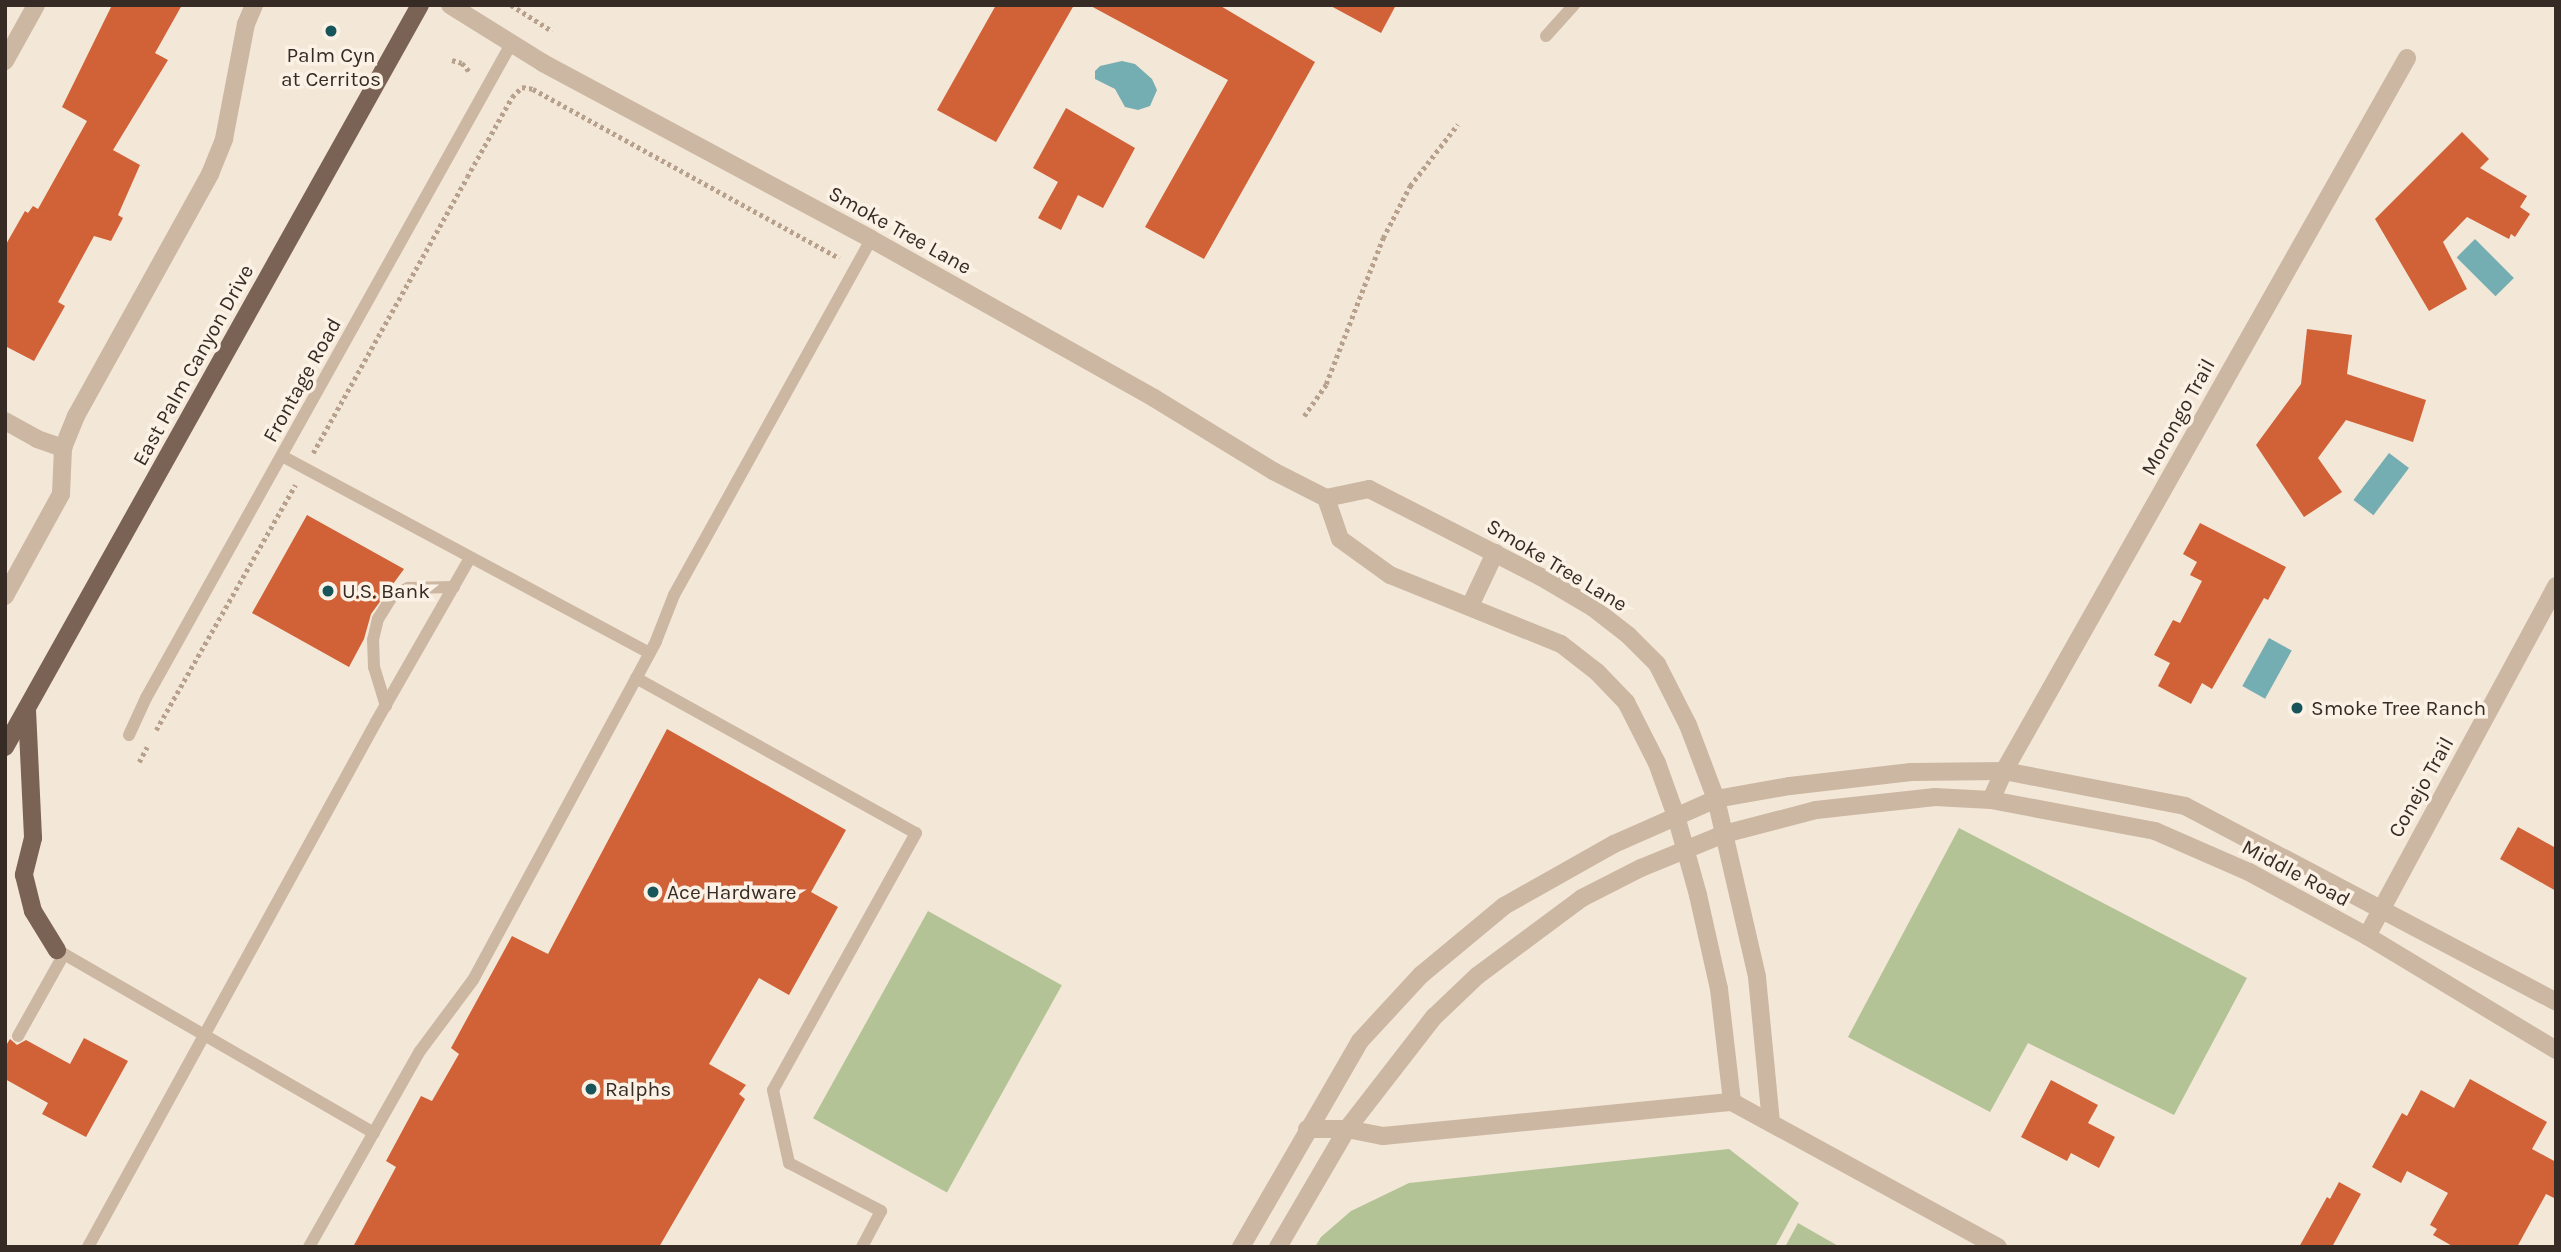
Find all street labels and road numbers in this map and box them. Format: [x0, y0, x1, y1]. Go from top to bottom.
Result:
street label: Smoke Tree Lane [824, 180, 976, 280]
street label: East Palm Canyon Drive [127, 260, 259, 470]
street label: Frontage Road [257, 313, 347, 447]
street label: Morongo Trail [2136, 354, 2220, 480]
street label: Smoke Tree Lane [1482, 513, 1632, 617]
street label: Conejo Trail [2383, 732, 2459, 842]
street label: Middle Road [2238, 834, 2354, 912]

